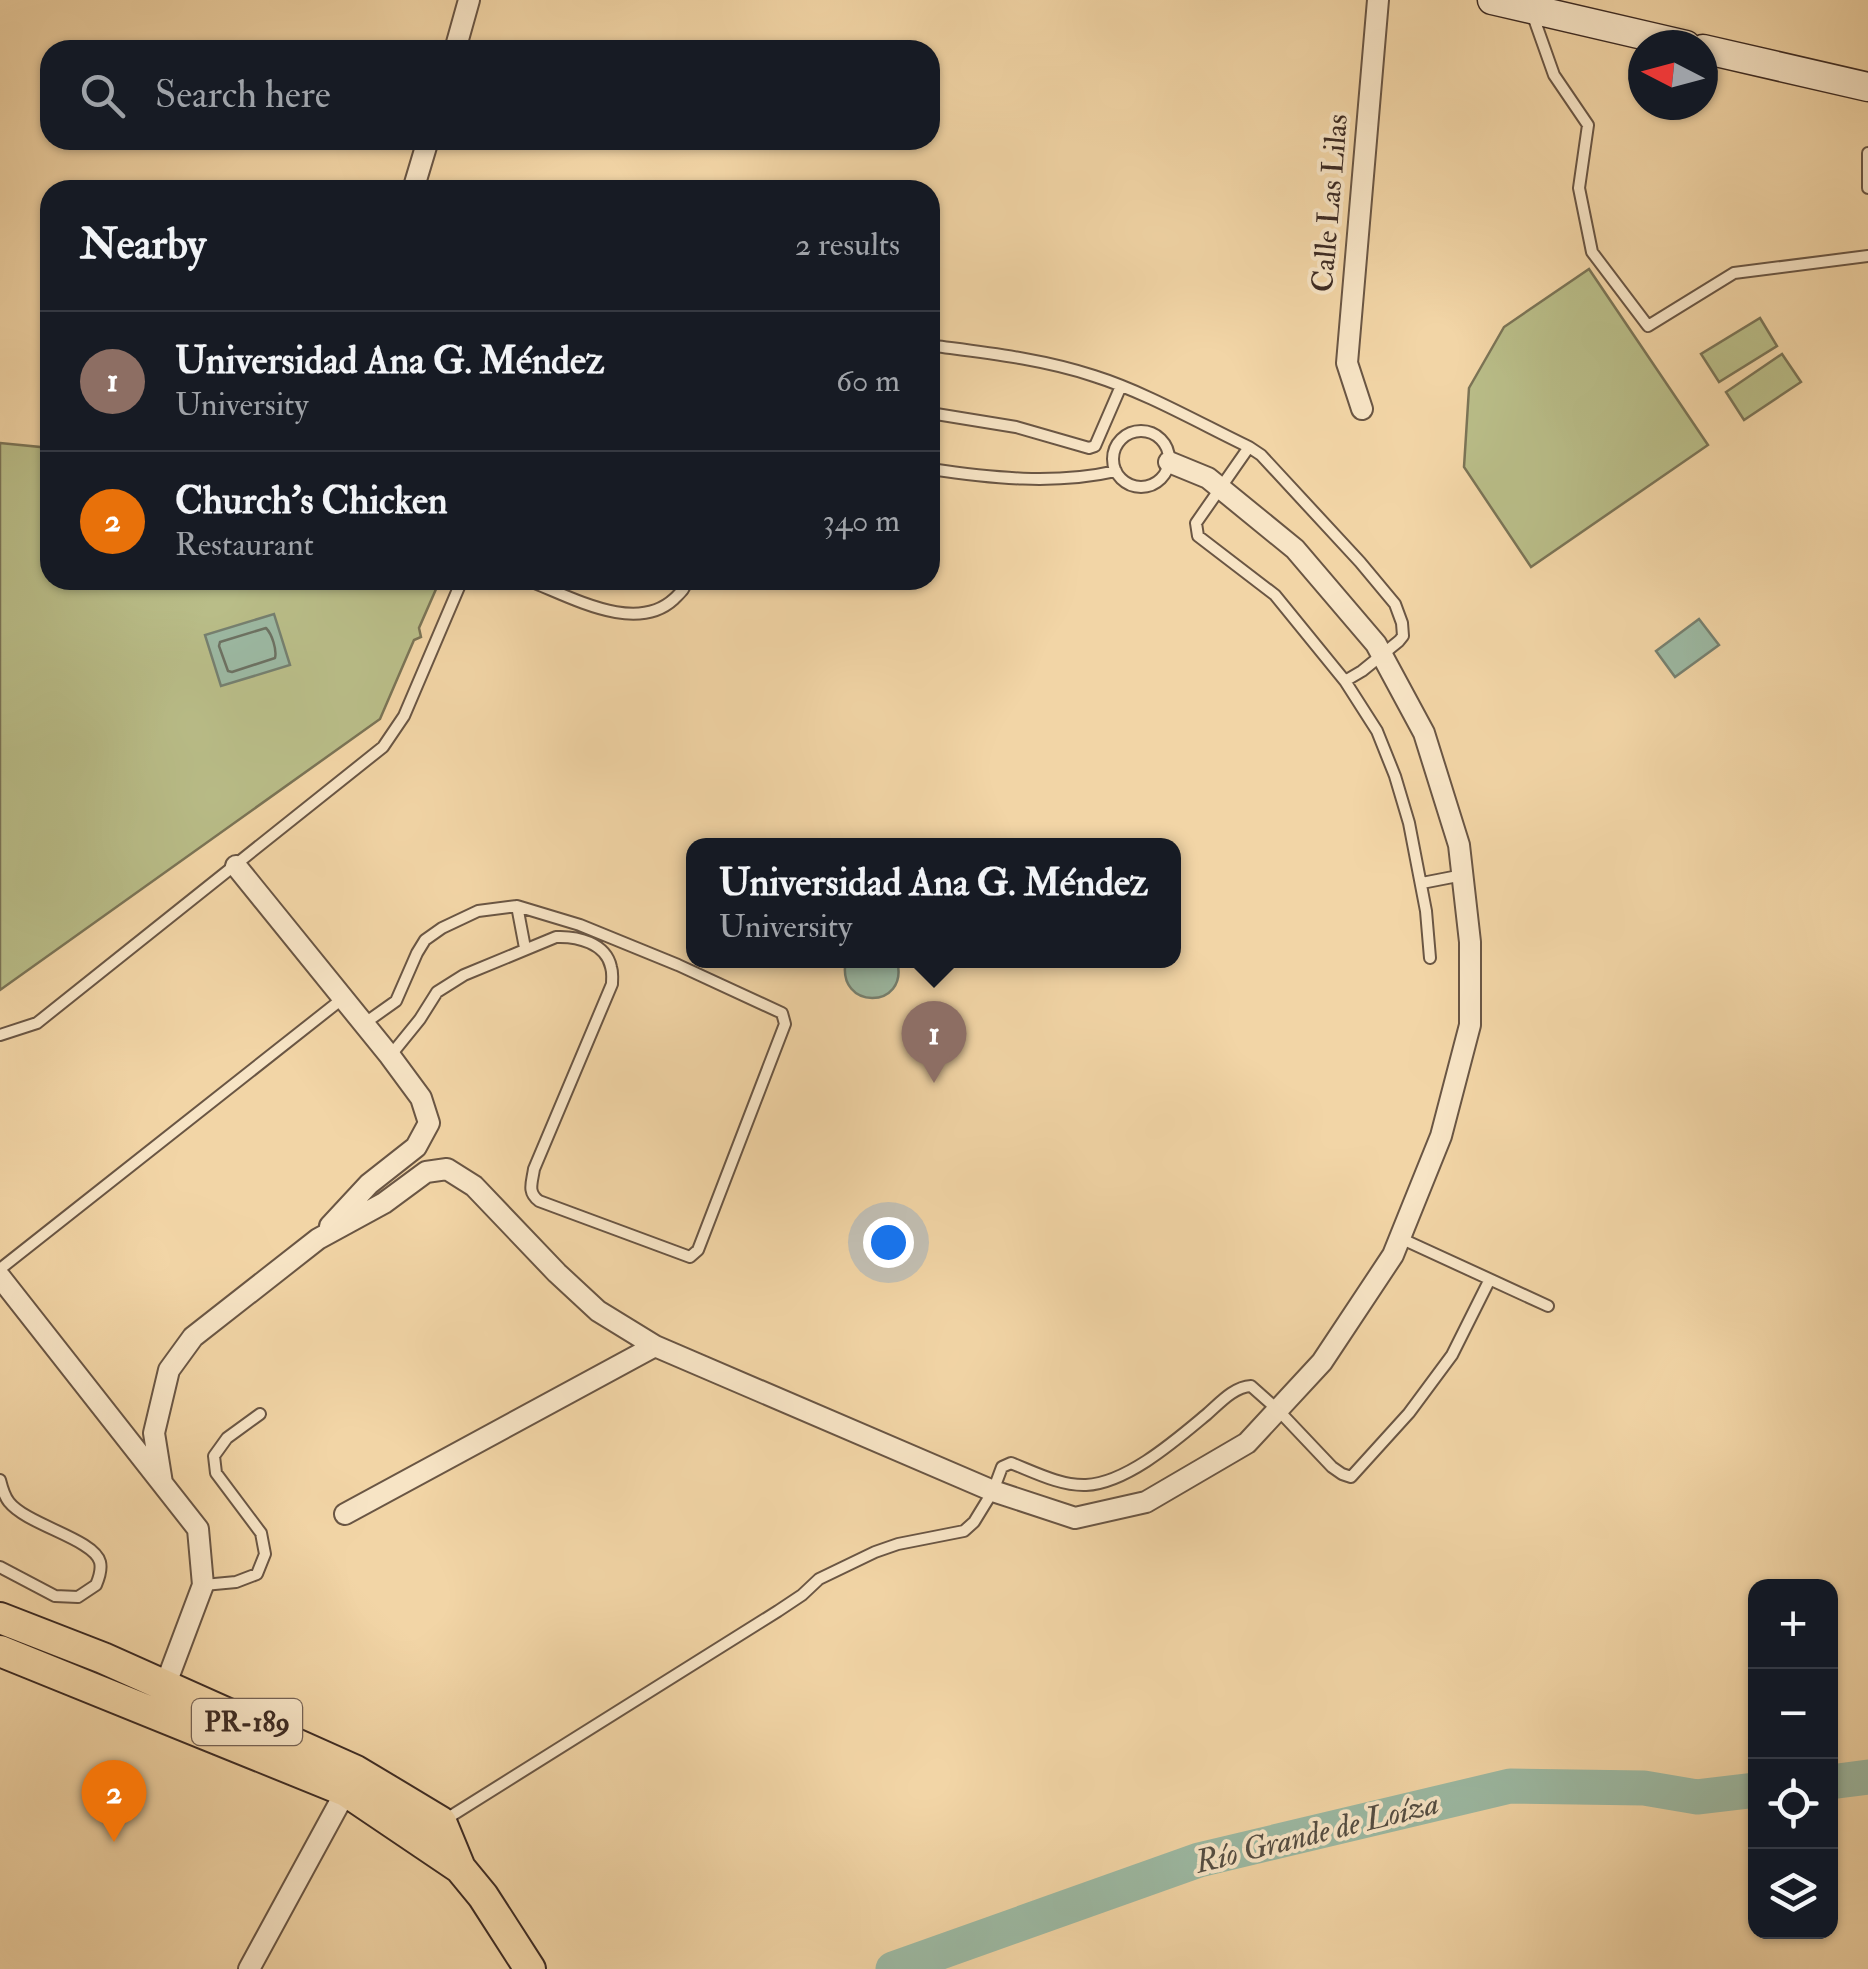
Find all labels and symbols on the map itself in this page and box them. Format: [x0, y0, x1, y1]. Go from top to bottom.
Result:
north arrow [1628, 30, 1718, 120]
street label: Calle Las Lilas [1304, 112, 1356, 294]
pin: 1 [902, 1000, 966, 1083]
your location [863, 1217, 914, 1268]
road number: PR-189 [192, 1699, 302, 1745]
pin: 2 [82, 1760, 146, 1842]
water label: Río Grande de Loíza [1190, 1783, 1443, 1883]

